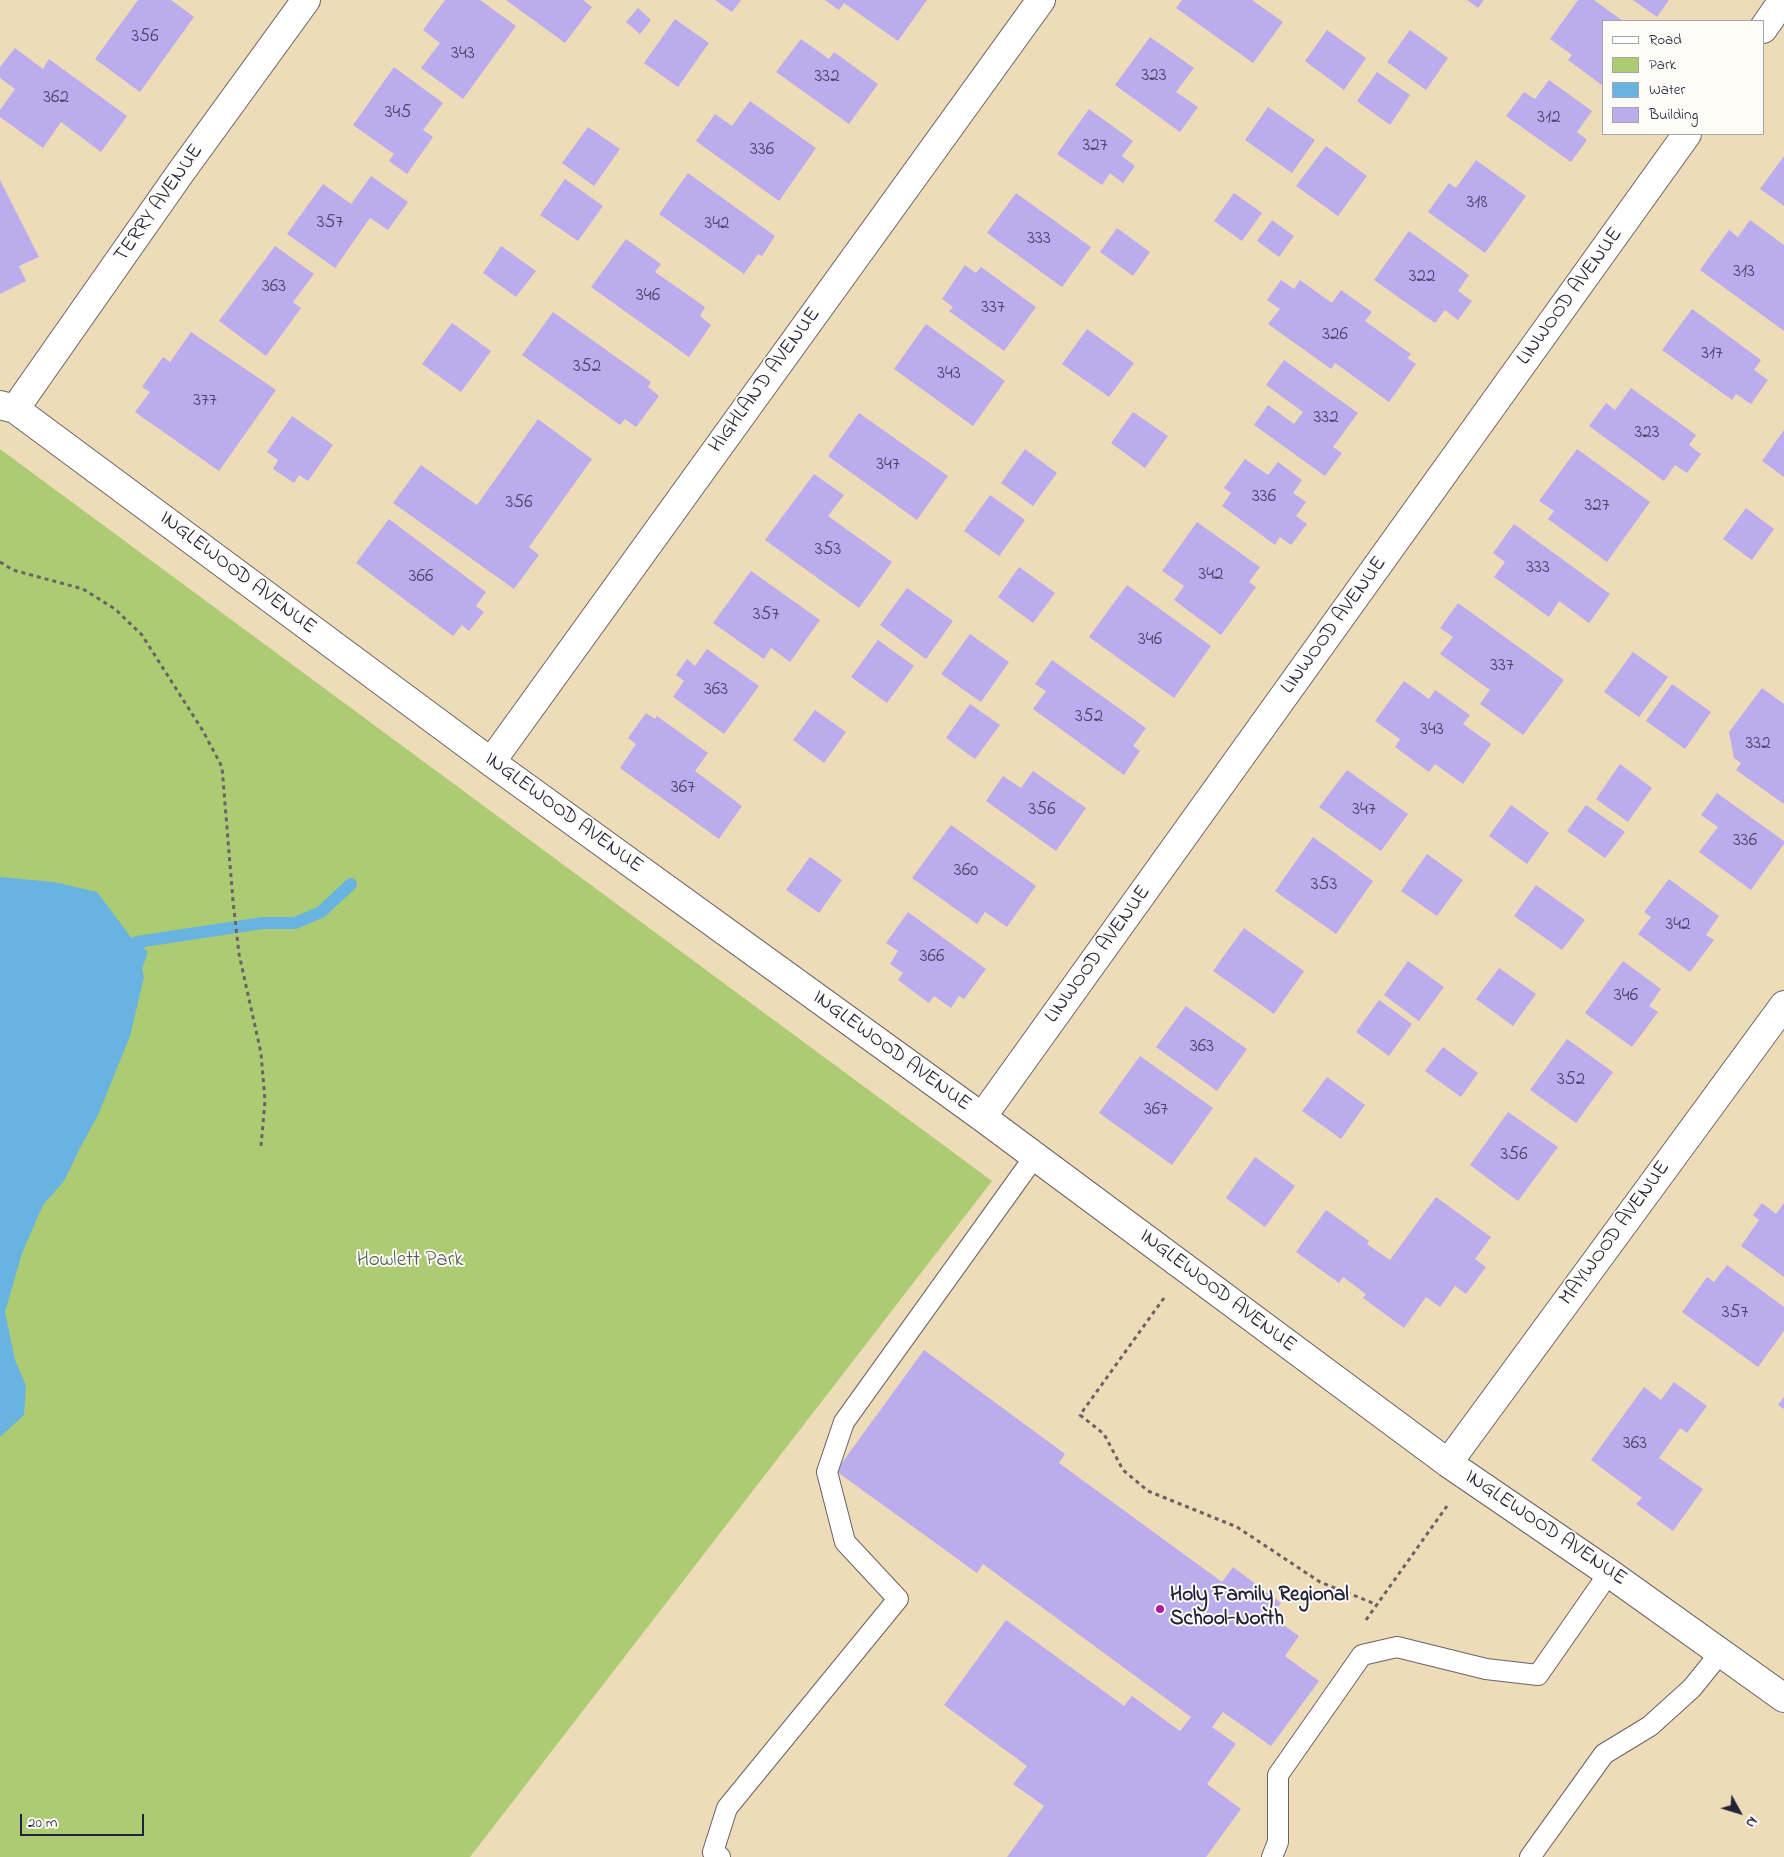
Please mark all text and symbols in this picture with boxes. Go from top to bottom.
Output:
legend [1602,20,1764,135]
house number: 356 [131,27,159,49]
text: Road [1649,29,1682,51]
house number: 343 [451,44,475,66]
text: Park [1649,54,1676,76]
house number: 323 [1141,66,1167,88]
house number: 332 [814,67,840,89]
text: Water [1649,79,1685,101]
house number: 362 [43,88,69,110]
house number: 345 [385,103,411,125]
text: Building [1649,104,1698,126]
house number: 312 [1537,108,1561,130]
house number: 327 [1082,136,1108,158]
street label: TERRY AVENUE [110,140,210,268]
house number: 336 [750,140,774,162]
house number: 318 [1466,193,1488,215]
house number: 357 [317,213,343,235]
house number: 342 [704,214,730,236]
street label: LINWOOD AVENUE [1513,223,1629,371]
house number: 333 [1027,229,1051,251]
house number: 313 [1733,262,1755,284]
house number: 322 [1409,267,1435,289]
house number: 363 [262,277,286,299]
house number: 346 [636,286,660,308]
house number: 337 [981,298,1005,320]
street label: HIGHLAND AVENUE [705,303,827,459]
house number: 326 [1322,325,1348,347]
house number: 317 [1701,344,1723,366]
house number: 352 [573,357,601,379]
house number: 343 [937,364,961,386]
house number: 377 [193,391,217,413]
house number: 332 [1313,408,1339,430]
house number: 323 [1634,423,1660,445]
house number: 347 [876,455,900,477]
house number: 336 [1252,487,1276,509]
house number: 356 [505,493,533,515]
house number: 327 [1584,496,1610,518]
street label: INGLEWOOD AVENUE [154,507,320,641]
house number: 353 [815,540,841,562]
street label: LINWOOD AVENUE [1277,552,1393,700]
house number: 333 [1526,558,1550,580]
house number: 342 [1198,565,1224,587]
house number: 366 [409,567,433,589]
house number: 357 [753,605,779,627]
house number: 346 [1138,630,1162,652]
house number: 337 [1490,656,1514,678]
house number: 363 [704,680,728,702]
house number: 352 [1075,707,1103,729]
house number: 343 [1420,720,1444,742]
house number: 332 [1745,734,1771,756]
street label: INGLEWOOD AVENUE [479,748,647,880]
house number: 367 [671,778,695,800]
house number: 356 [1028,800,1056,822]
house number: 347 [1352,800,1376,822]
house number: 336 [1733,831,1757,853]
house number: 360 [954,861,978,883]
house number: 353 [1311,875,1337,897]
street label: LINWOOD AVENUE [1041,881,1157,1029]
house number: 342 [1665,915,1691,937]
house number: 366 [920,947,944,969]
street label: INGLEWOOD AVENUE [807,986,975,1118]
house number: 346 [1614,986,1638,1008]
house number: 363 [1190,1037,1214,1059]
house number: 352 [1557,1070,1585,1092]
house number: 367 [1144,1100,1168,1122]
house number: 356 [1500,1145,1528,1167]
street label: MAYWOOD AVENUE [1555,1157,1677,1311]
street label: INGLEWOOD AVENUE [1134,1225,1300,1359]
park label: Howlett Park [357,1249,463,1275]
house number: 357 [1722,1303,1748,1325]
house number: 363 [1623,1434,1647,1456]
street label: INGLEWOOD AVENUE [1459,1465,1631,1593]
place label: Holy Family Regional School-North [1170,1584,1349,1634]
marker: Holy Family Regional School-North [1154,1603,1166,1615]
north arrow [1714,1787,1764,1837]
scale bar [22,1804,146,1836]
text: N [1740,1811,1762,1832]
text: 20 m [28,1812,57,1834]

